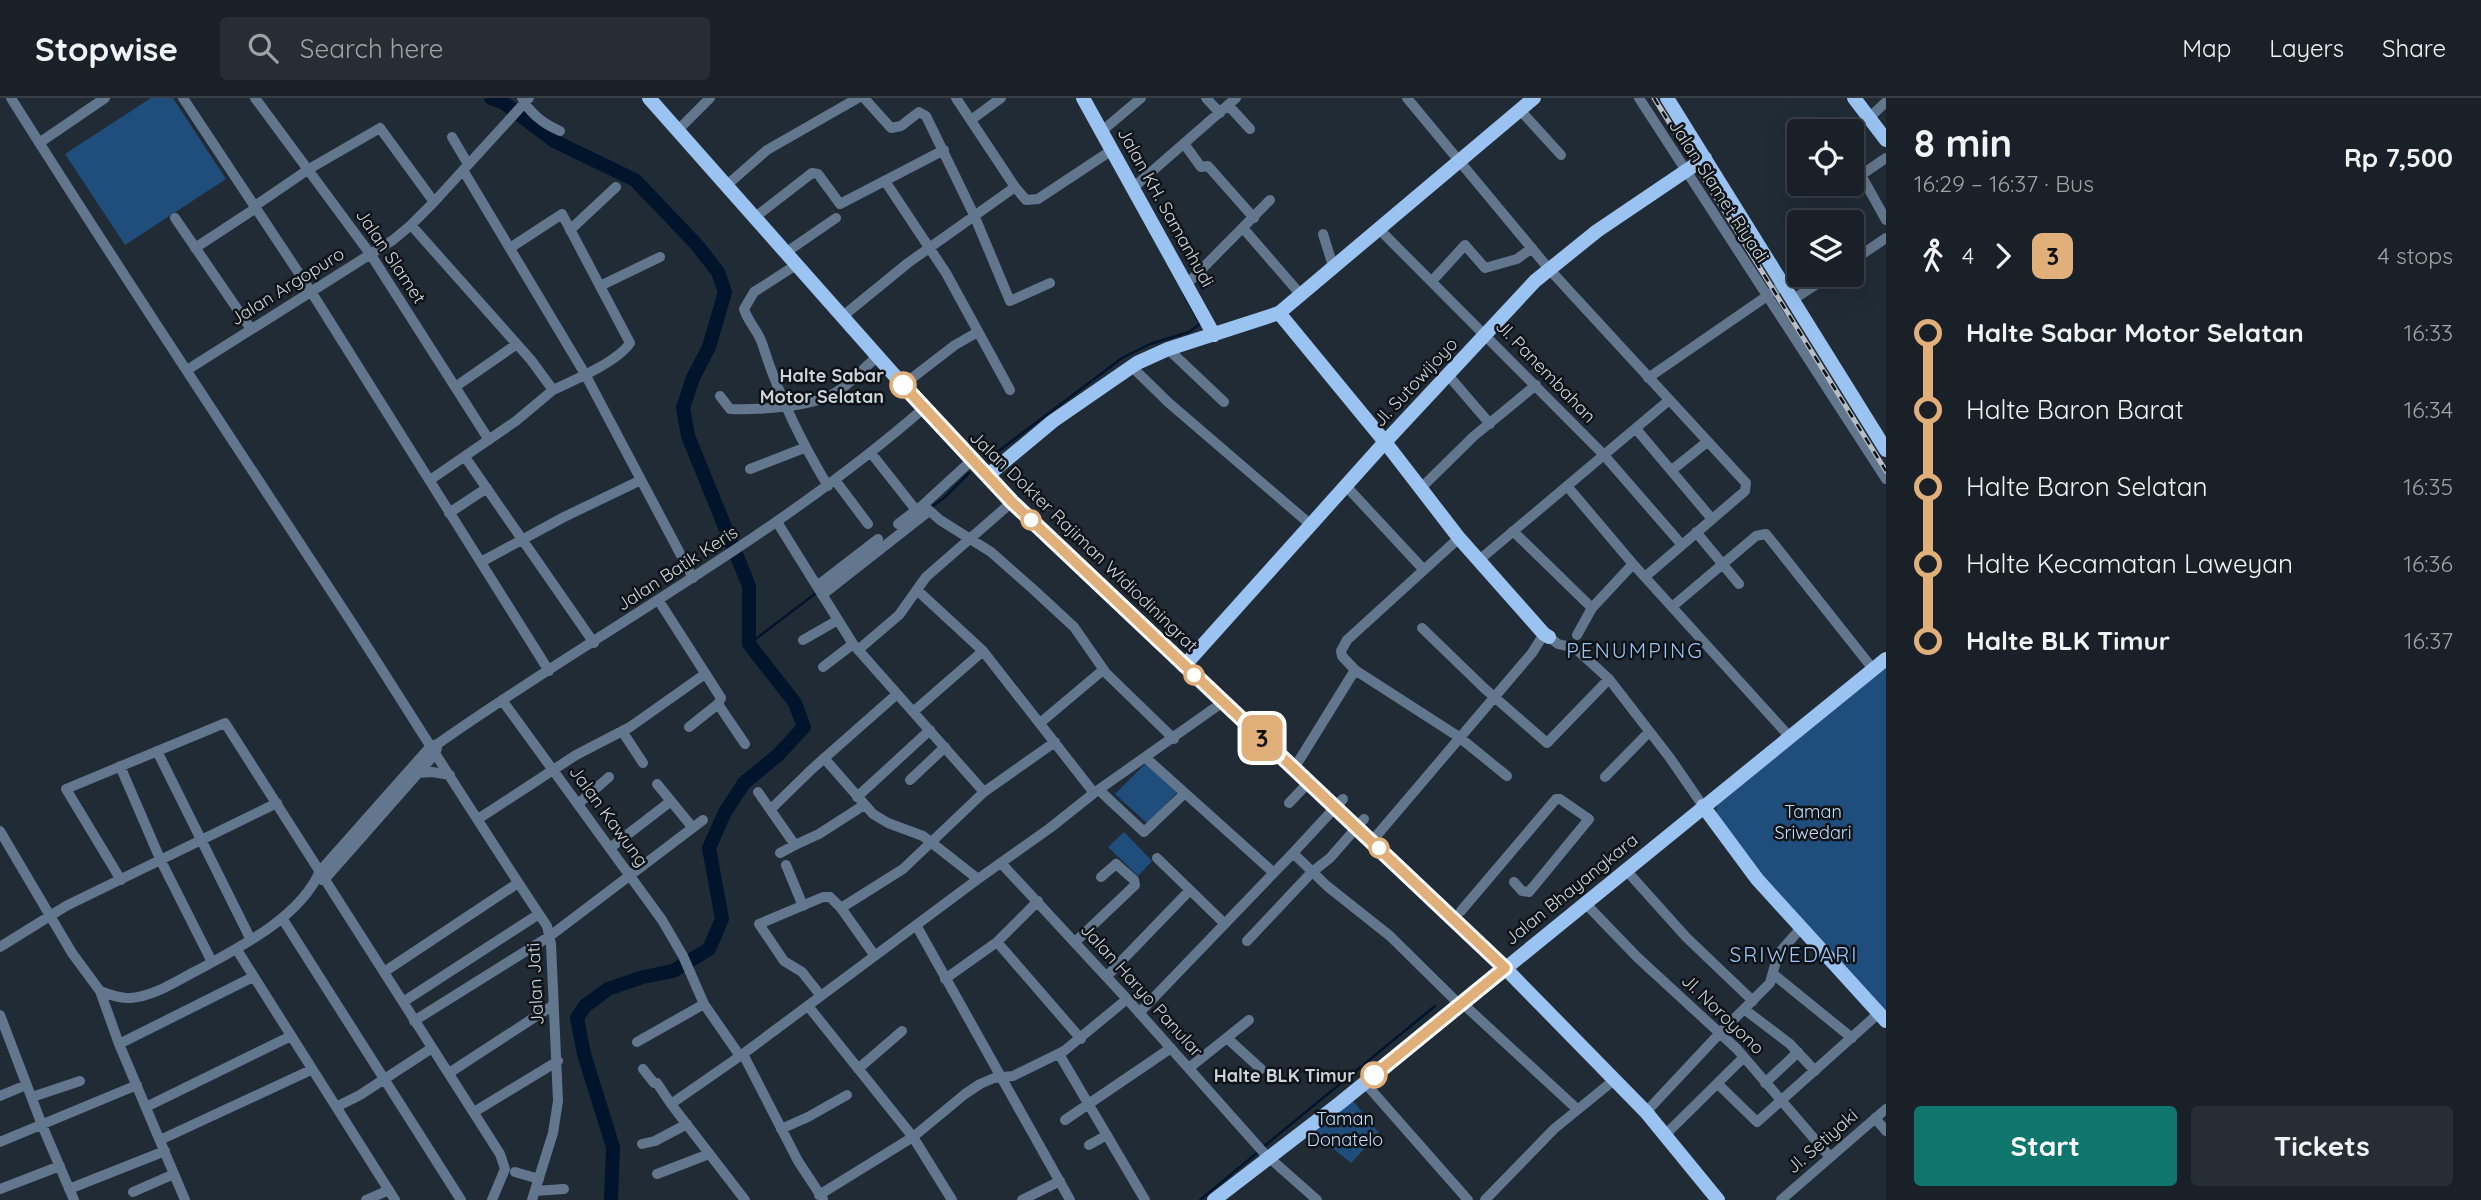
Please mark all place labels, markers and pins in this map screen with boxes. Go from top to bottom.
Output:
place label: Halte Sabar Motor Selatan [760,364,884,408]
marker: Halte Sabar Motor Selatan [890,372,916,398]
unlabelled marker [1021,510,1041,530]
unlabelled marker [1184,665,1204,685]
unlabelled marker [1369,838,1389,858]
marker: Halte BLK Timur [1361,1062,1387,1088]
place label: Halte BLK Timur [1214,1064,1355,1087]

